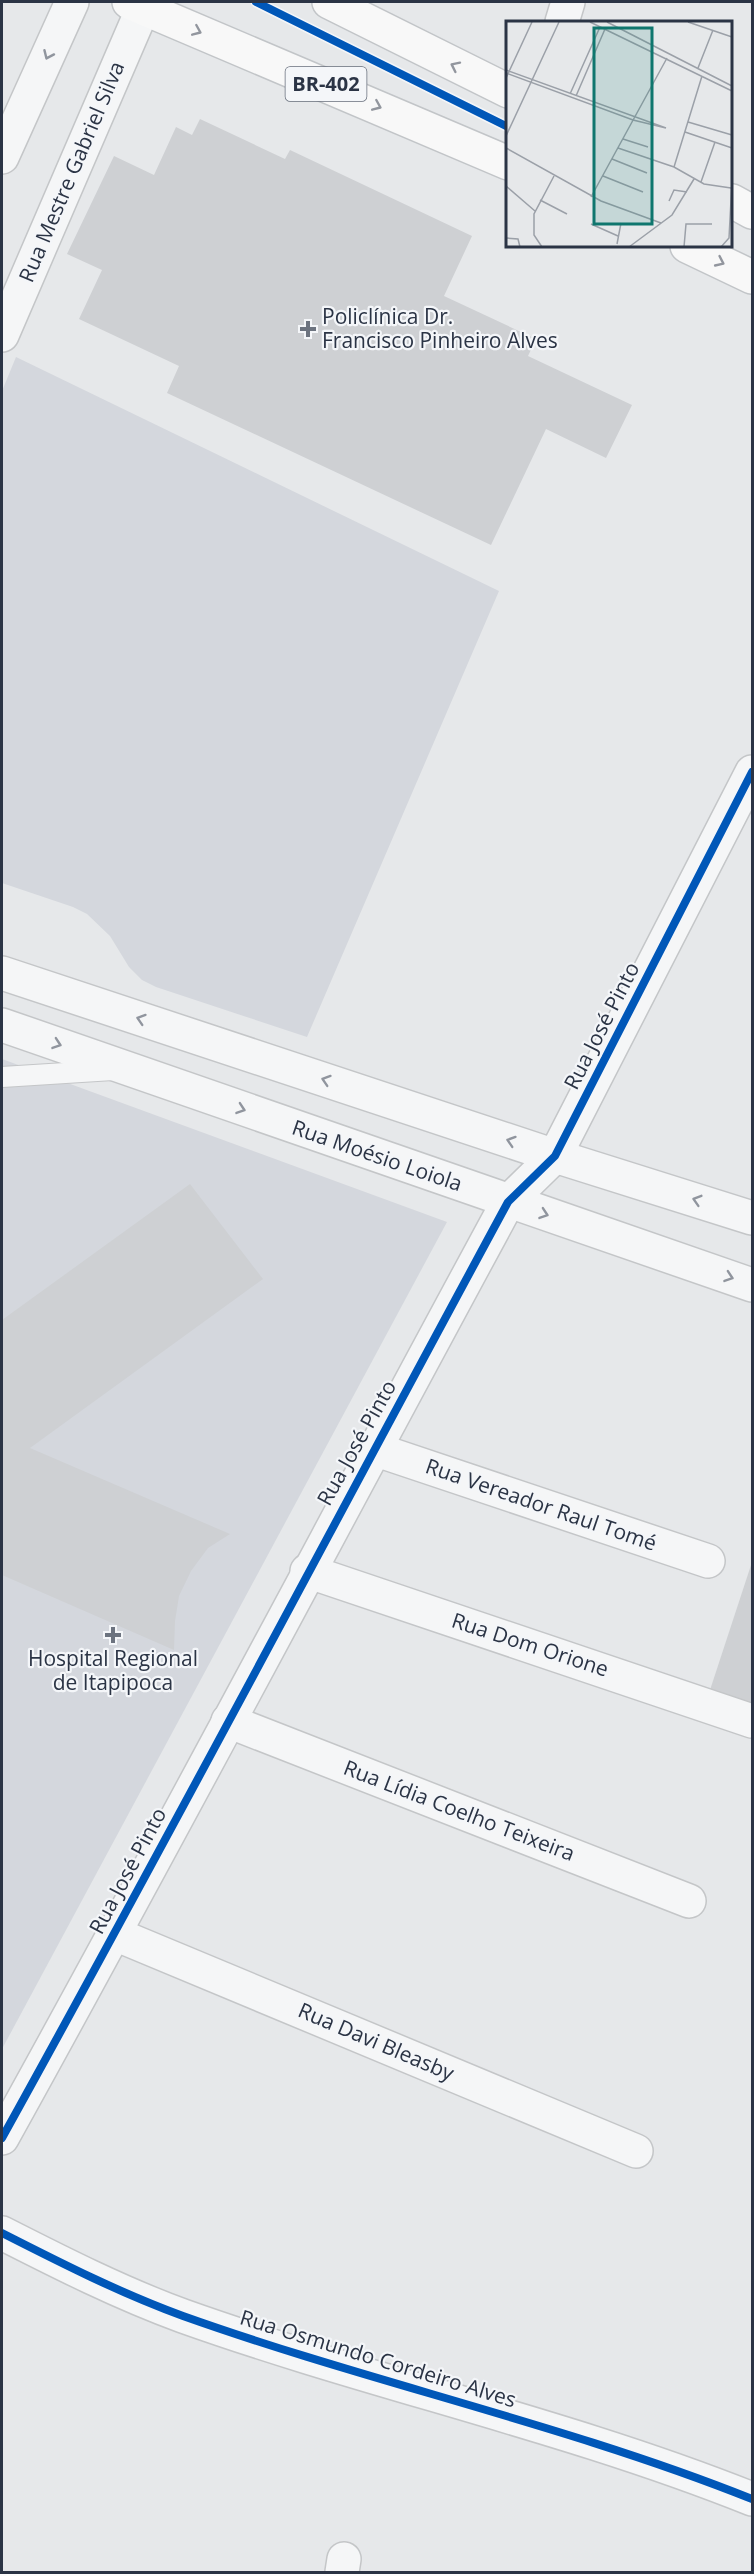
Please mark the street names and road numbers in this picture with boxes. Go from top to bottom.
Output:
street label: Rua Mestre Gabriel Silva [12,57,130,286]
road number: BR-402 [286,67,366,101]
street label: Rua José Pinto [557,957,645,1094]
street label: Rua Moésio Loiola [289,1113,466,1197]
street label: Rua José Pinto [310,1375,402,1510]
street label: Rua Vereador Raul Tomé [422,1451,661,1557]
street label: Rua Dom Orione [448,1606,612,1683]
street label: Rua Lídia Coelho Teixeira [340,1753,579,1867]
street label: Rua José Pinto [82,1802,172,1939]
street label: Rua Davi Bleasby [294,1996,459,2087]
street label: Rua Osmundo Cordeiro Alves [237,2303,520,2413]

